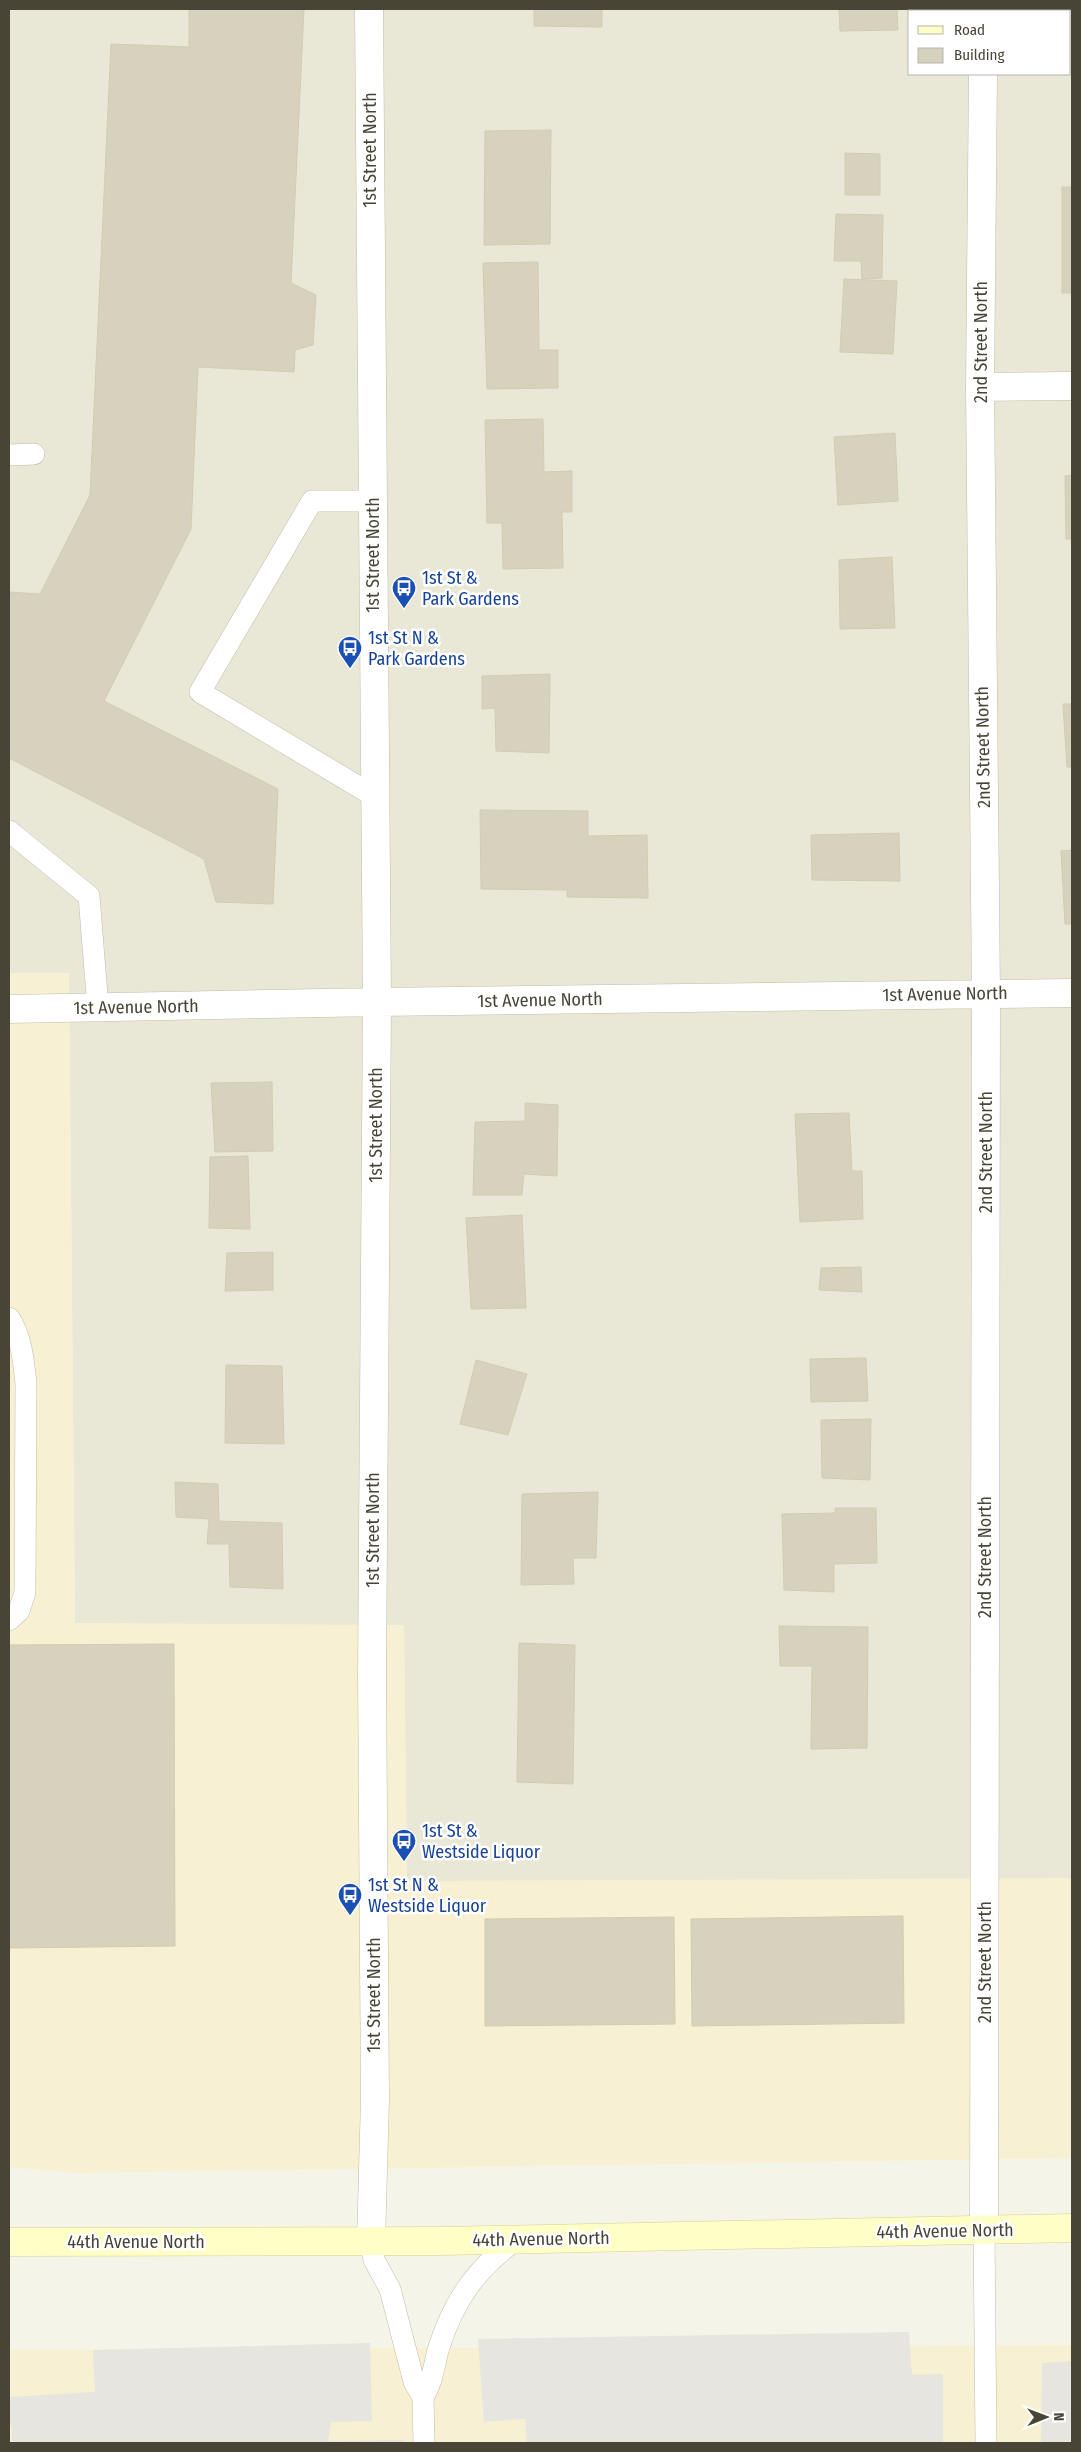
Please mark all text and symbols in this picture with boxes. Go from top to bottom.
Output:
legend [908,10,1071,75]
text: Road [954,21,985,39]
text: Building [954,46,1005,64]
street label: 1st Street North [359,92,381,208]
street label: 2nd Street North [970,281,992,403]
street label: 1st Street North [362,497,384,613]
place label: 1st St & Park Gardens [422,567,519,610]
bus stop icon: 1st St & Park Gardens [391,575,417,609]
place label: 1st St N & Park Gardens [368,627,465,670]
bus stop icon: 1st St N & Park Gardens [337,635,363,669]
street label: 2nd Street North [971,686,995,808]
street label: 1st Avenue North [882,982,1008,1006]
street label: 1st Avenue North [477,988,603,1012]
street label: 1st Avenue North [73,995,199,1019]
street label: 1st Street North [365,1067,387,1183]
street label: 2nd Street North [975,1091,997,1213]
street label: 1st Street North [362,1472,384,1588]
street label: 2nd Street North [974,1496,996,1618]
place label: 1st St & Westside Liquor [422,1820,541,1863]
bus stop icon: 1st St & Westside Liquor [391,1828,417,1862]
place label: 1st St N & Westside Liquor [368,1874,487,1917]
bus stop icon: 1st St N & Westside Liquor [337,1882,363,1916]
street label: 2nd Street North [974,1901,996,2023]
street label: 1st Street North [363,1937,385,2053]
street label: 44th Avenue North [876,2219,1014,2243]
street label: 44th Avenue North [472,2227,610,2251]
street label: 44th Avenue North [67,2231,205,2253]
north arrow [1021,2392,1071,2442]
text: N [1050,2412,1067,2421]

